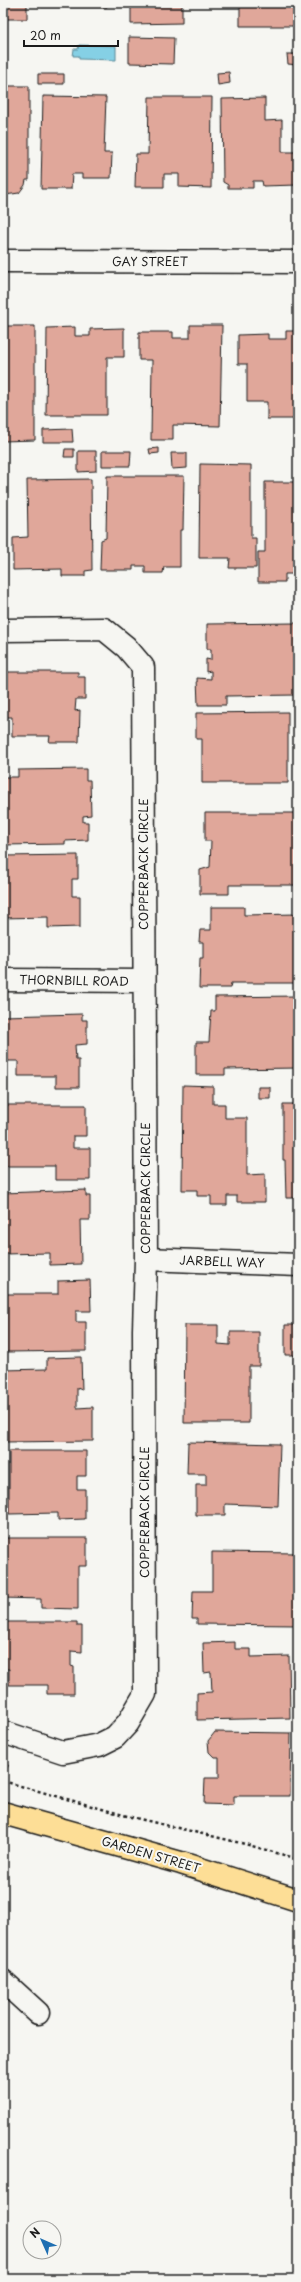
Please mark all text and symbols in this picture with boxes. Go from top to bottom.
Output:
scale bar [24,22,118,48]
text: 20 m [30,26,61,44]
street label: GAY STREET [112,252,189,270]
street label: COPPERBACK CIRCLE [134,798,152,930]
street label: THORNBILL ROAD [19,970,129,990]
street label: COPPERBACK CIRCLE [136,1122,154,1254]
street label: JARBELL WAY [179,1251,265,1271]
street label: COPPERBACK CIRCLE [135,1446,153,1578]
street label: GARDEN STREET [100,1831,204,1877]
north arrow [22,2220,62,2260]
text: N [25,2223,44,2242]

